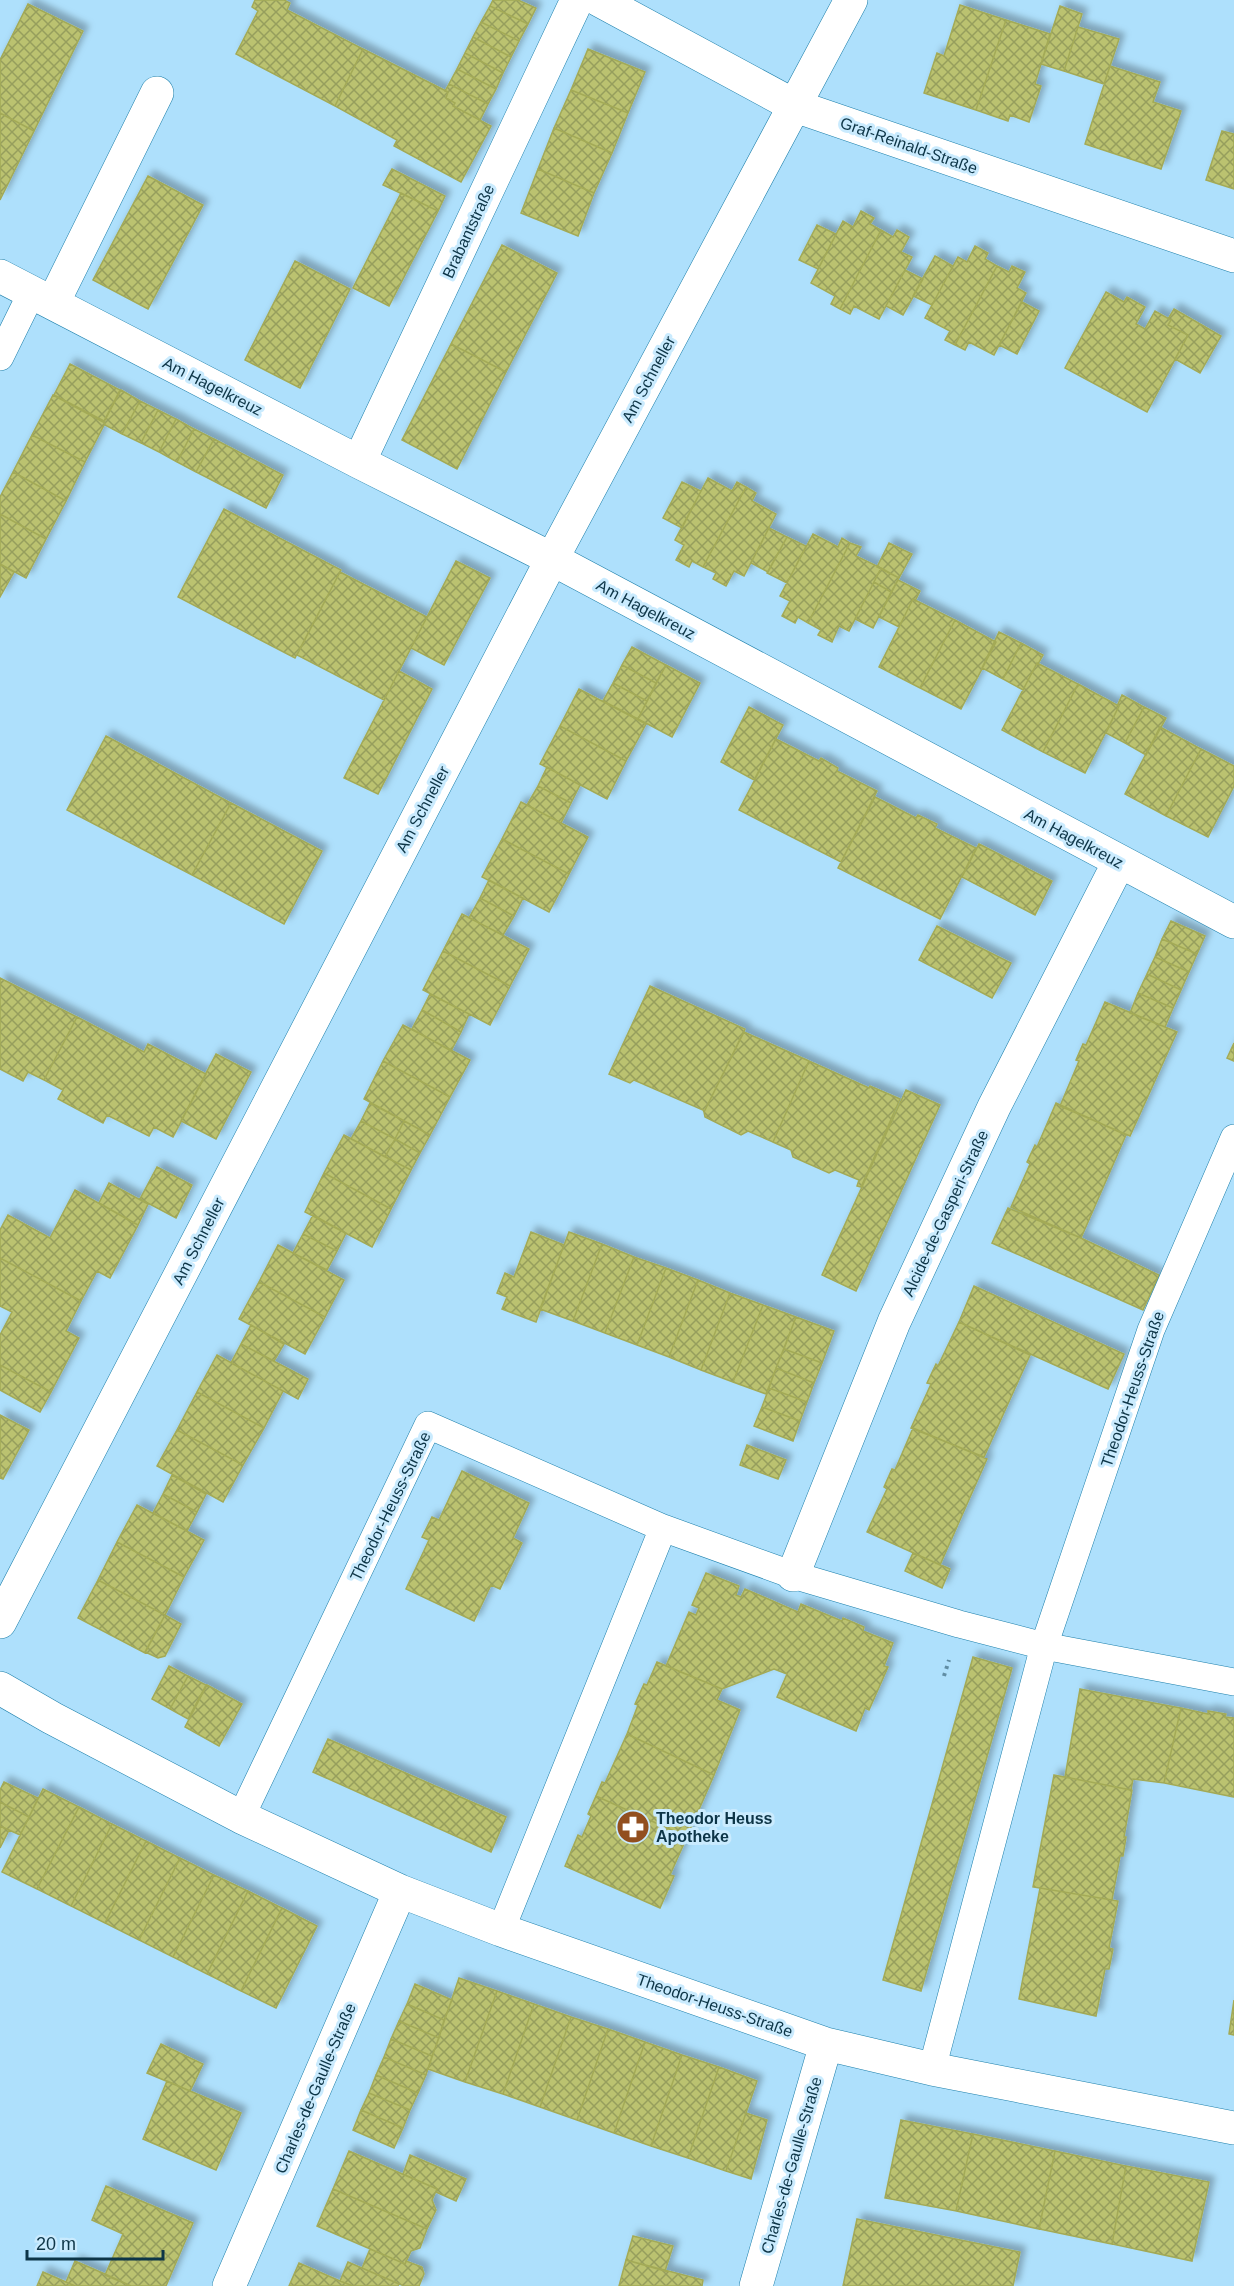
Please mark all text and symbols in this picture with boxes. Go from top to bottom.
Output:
street label: Graf-Reinald-Straße [838,114,980,177]
street label: Brabantstraße [439,182,498,281]
street label: Am Schneller [619,333,679,425]
street label: Am Hagelkreuz [160,354,265,419]
street label: Am Hagelkreuz [593,576,698,643]
street label: Am Schneller [393,763,453,855]
street label: Am Hagelkreuz [1021,805,1126,872]
street label: Alcide-de-Gasperi-Straße [899,1127,992,1299]
street label: Am Schneller [169,1194,228,1287]
street label: Theodor-Heuss-Straße [1098,1309,1167,1469]
street label: Theodor-Heuss-Straße [347,1429,434,1583]
pharmacy icon: Theodor Heuss Apotheke [615,1809,651,1845]
place label: Theodor Heuss Apotheke [656,1810,773,1845]
street label: Theodor-Heuss-Straße [635,1971,795,2040]
street label: Charles-de-Gaulle-Straße [272,2000,359,2176]
street label: Charles-de-Gaulle-Straße [758,2075,825,2256]
scale bar [27,2223,164,2261]
text: 20 m [36,2234,76,2254]

